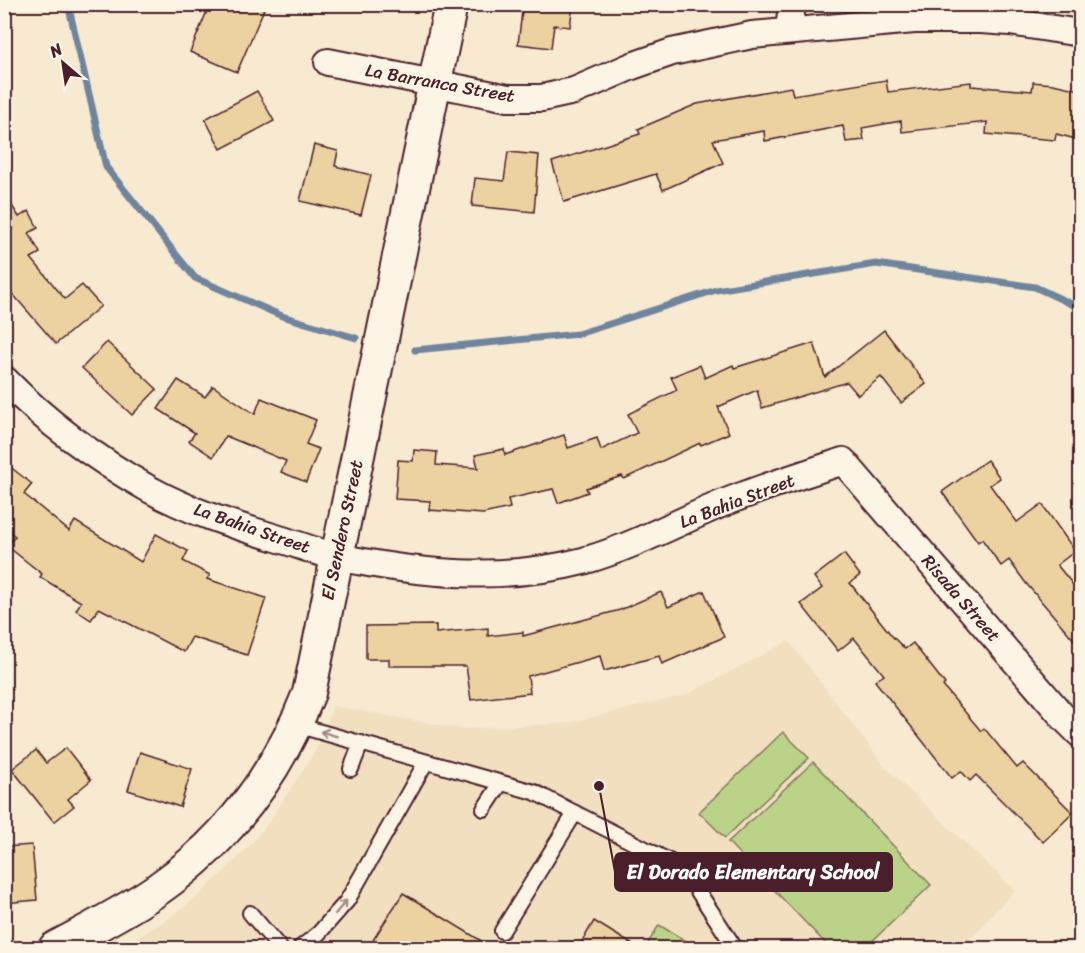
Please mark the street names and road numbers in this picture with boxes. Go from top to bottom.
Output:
street label: La Barranca Street [363,54,517,112]
street label: El Sendero Street [312,457,373,603]
street label: La Bahia Street [675,464,800,538]
street label: La Bahia Street [189,493,315,563]
street label: Risada Street [913,546,1009,650]

